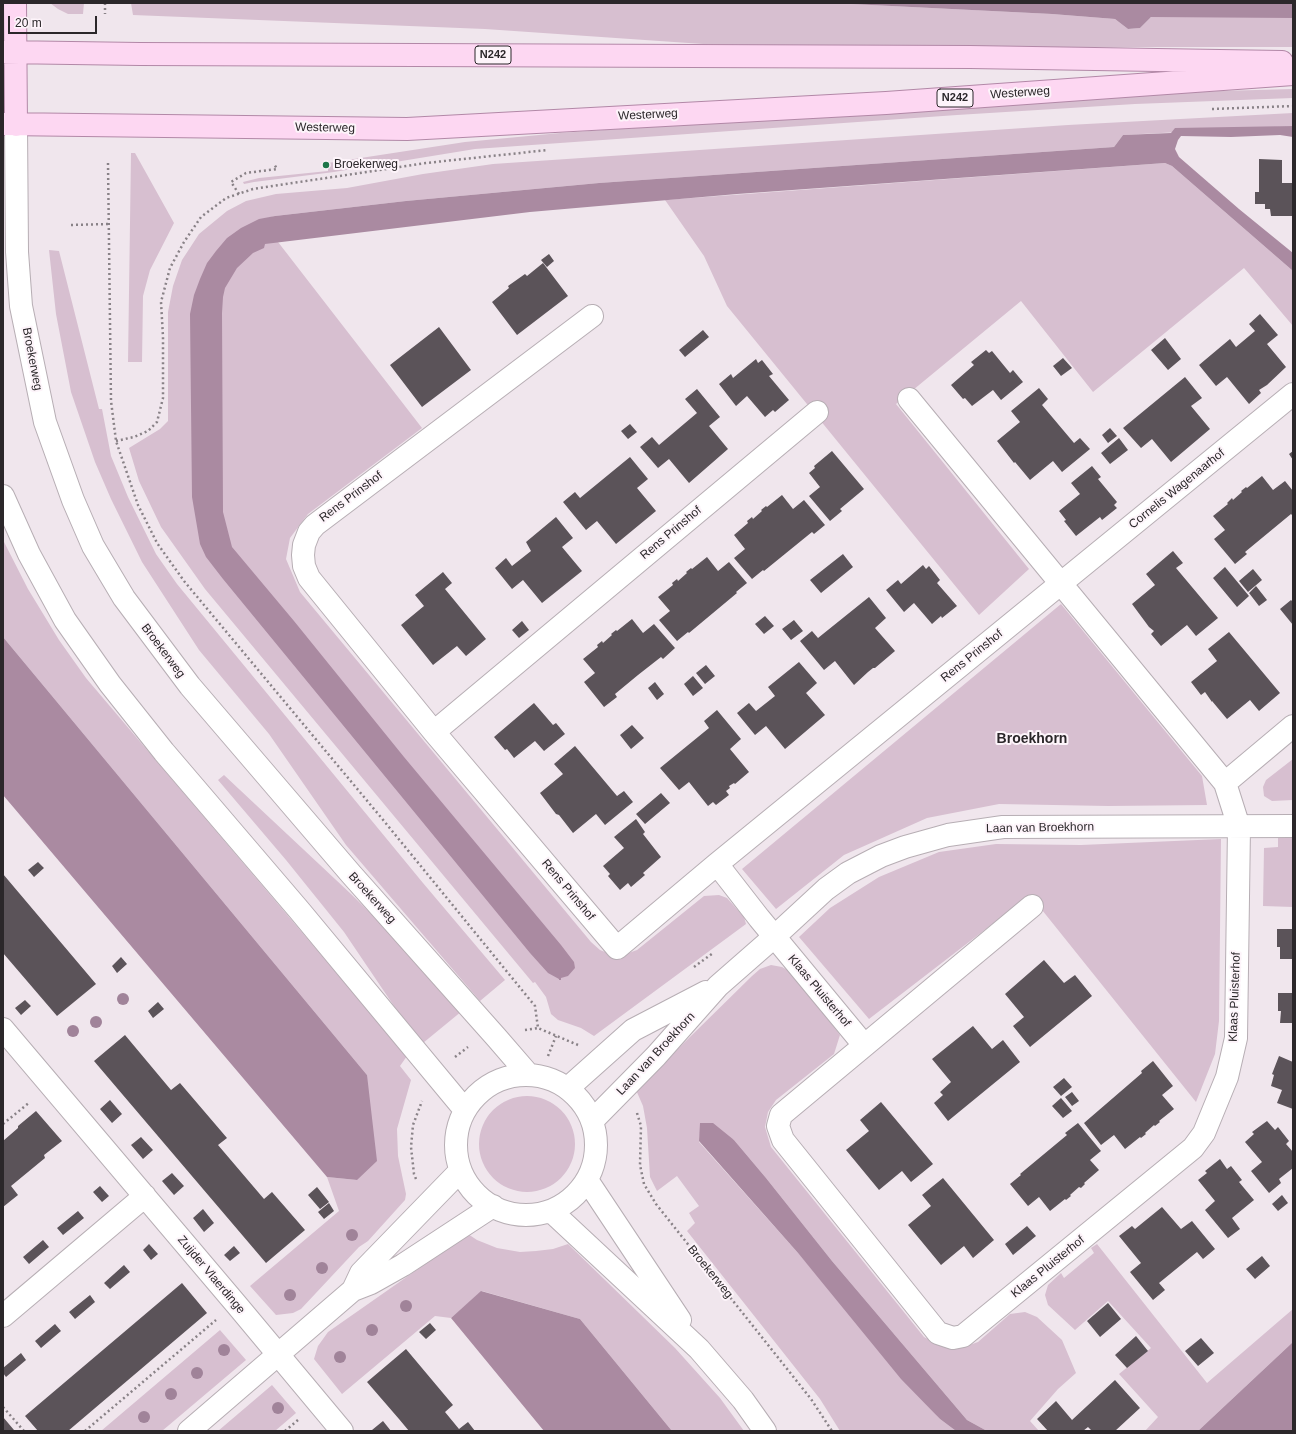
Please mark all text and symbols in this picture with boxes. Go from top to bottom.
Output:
scale bar [10,8,99,34]
text: 20 m [15,16,42,30]
road number: N242 [475,46,511,64]
street label: Westerweg [990,84,1050,102]
road number: N242 [937,89,973,107]
street label: Westerweg [618,106,678,124]
street label: Westerweg [295,120,355,136]
place label: Broekerweg [334,158,398,172]
marker: Broekerweg [321,160,331,170]
street label: Broekerweg [19,326,45,392]
street label: Cornelis Wagenaarhof [1126,446,1228,532]
street label: Rens Prinshof [317,469,385,525]
street label: Rens Prinshof [638,503,704,563]
street label: Broekerweg [138,621,188,681]
street label: Rens Prinshof [938,627,1006,685]
district label: Broekhorn [997,731,1067,747]
street label: Laan van Broekhorn [986,820,1094,836]
street label: Rens Prinshof [538,857,598,923]
street label: Broekerweg [345,869,399,927]
street label: Klaas Pluisterhof [785,952,853,1030]
street label: Klaas Pluisterhof [1226,952,1244,1042]
street label: Laan van Broekhorn [614,1010,698,1098]
street label: Zuijder Vlaerdinge [174,1233,248,1317]
street label: Klaas Pluisterhof [1008,1233,1088,1301]
street label: Broekerweg [684,1243,736,1301]

